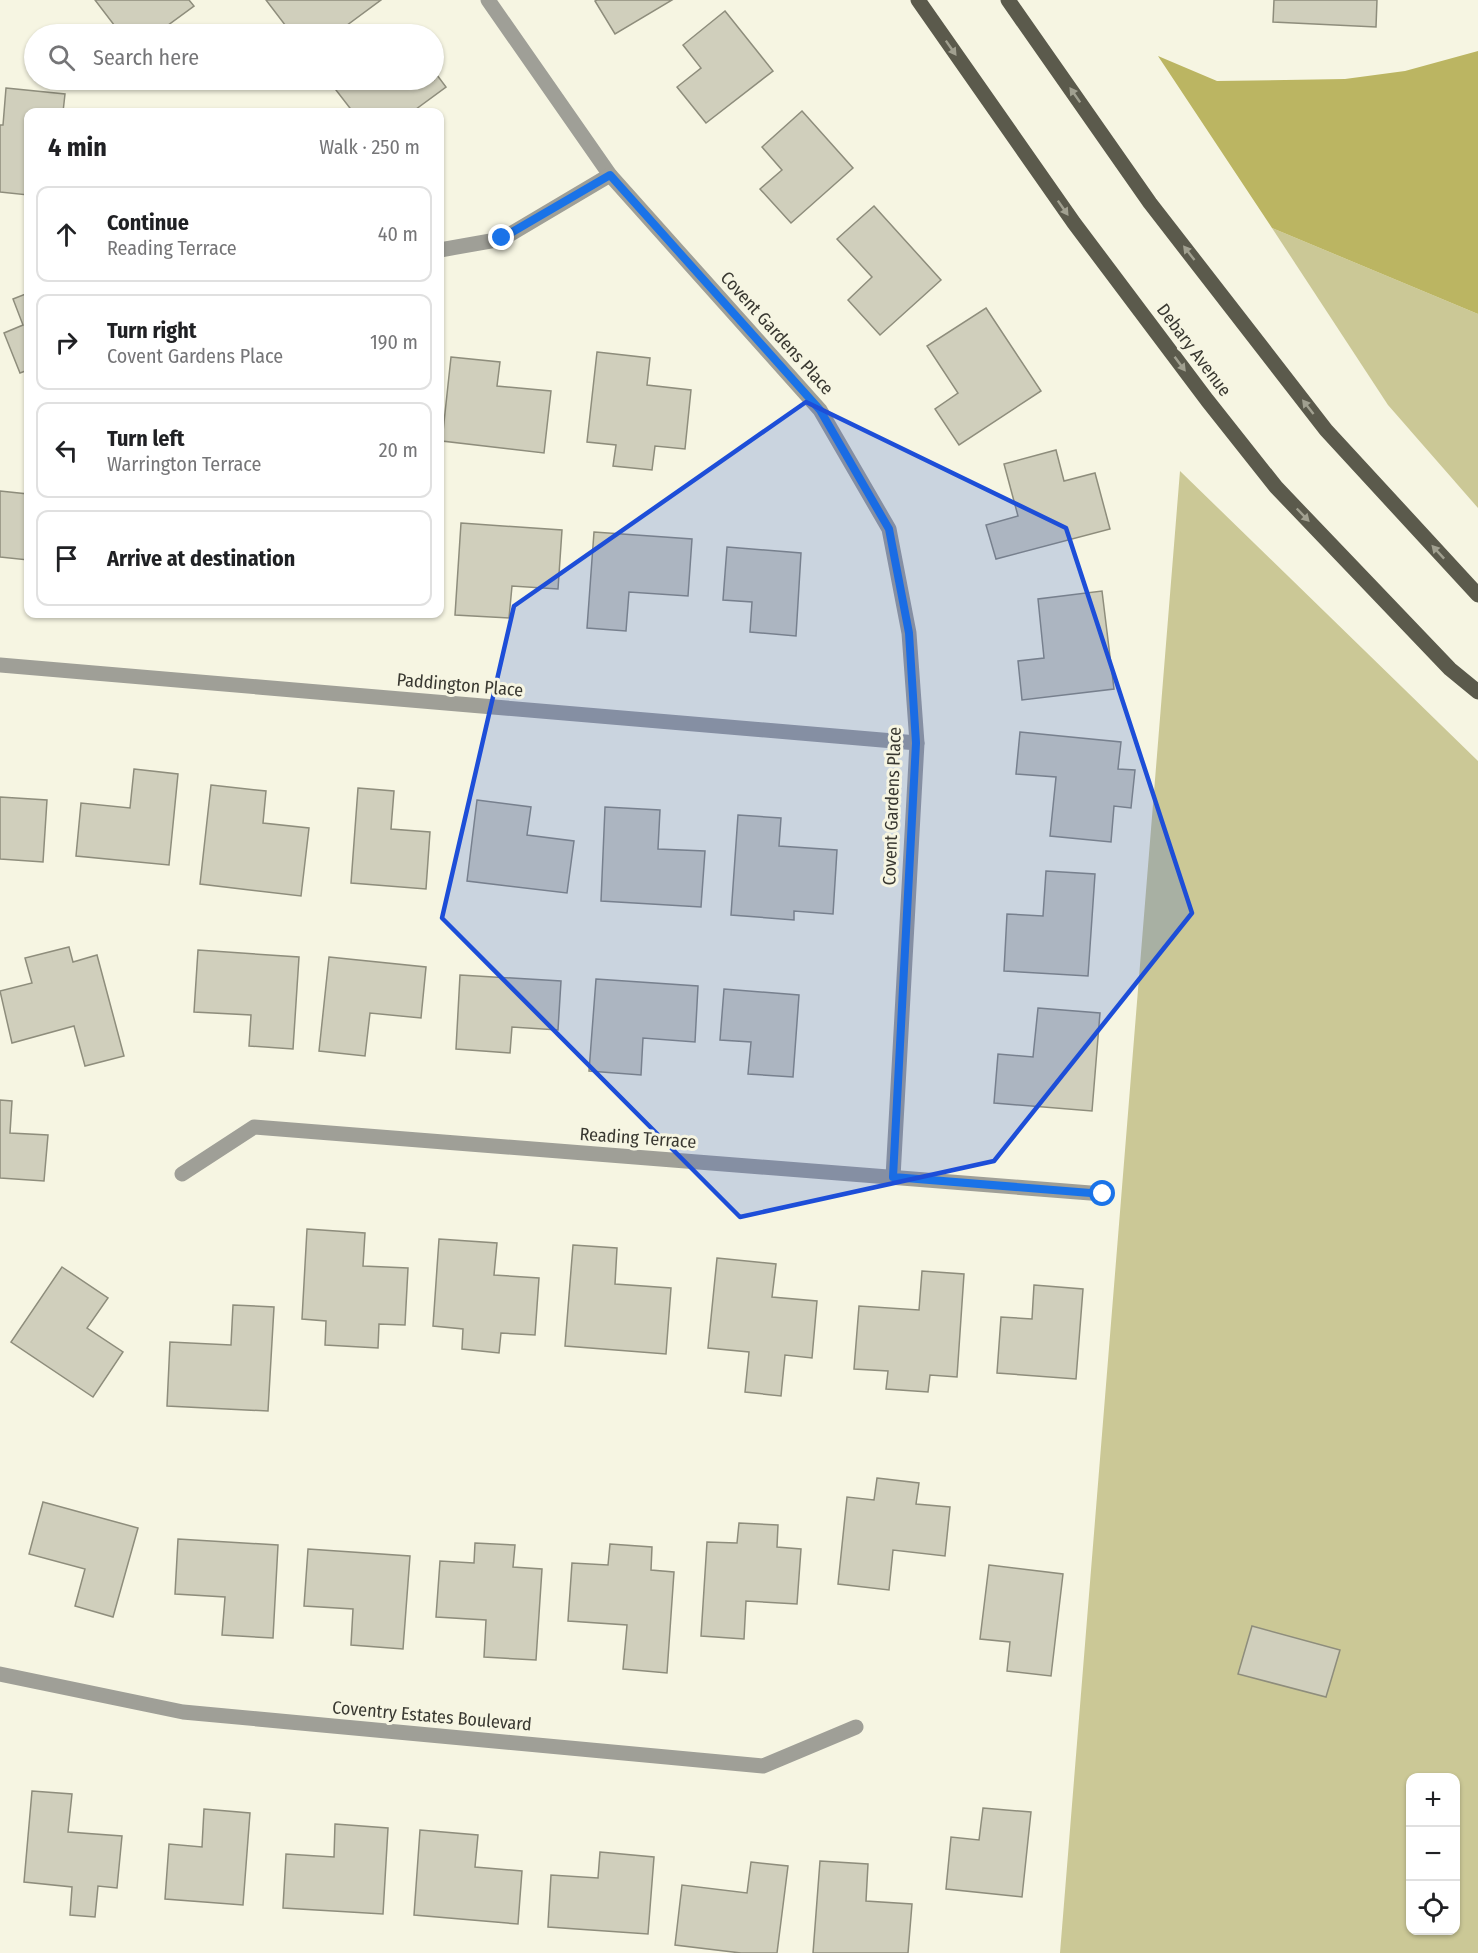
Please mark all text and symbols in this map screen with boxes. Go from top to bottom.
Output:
search box [24,24,444,90]
one-way arrow [945,40,956,56]
icon: search [45,41,78,74]
text: Search here [93,44,199,71]
one-way arrow [1069,87,1081,103]
text: 4 min [48,132,107,163]
text: Walk · 250 m [319,135,420,159]
one-way arrow [1057,199,1069,215]
text: Continue [107,209,189,236]
icon: ahead [50,218,83,251]
text: 40 m [378,222,418,246]
route end [488,224,514,250]
text: Reading Terrace [107,236,237,260]
one-way arrow [1183,245,1195,261]
street label: Covent Gardens Place [716,267,838,399]
street label: Debary Avenue [1152,299,1236,401]
text: Turn right [107,317,196,344]
icon: right [50,326,83,359]
text: 190 m [370,330,418,354]
text: Covent Gardens Place [107,344,283,368]
one-way arrow [1174,356,1186,372]
one-way arrow [1302,400,1314,416]
text: Turn left [107,425,185,452]
icon: left [50,434,83,467]
text: 20 m [379,438,418,462]
text: Warrington Terrace [107,452,261,476]
one-way arrow [1295,508,1309,522]
icon: arrive [50,542,83,575]
text: Arrive at destination [107,545,295,572]
one-way arrow [1432,545,1445,560]
street label: Paddington Place [396,669,524,701]
street label: Covent Gardens Place [878,726,906,886]
street label: Reading Terrace [579,1123,697,1153]
route start [1089,1180,1115,1206]
street label: Coventry Estates Boulevard [331,1696,533,1736]
map controls [1406,1773,1460,1935]
button: + [1406,1773,1460,1827]
button: − [1406,1827,1460,1881]
button: locate [1406,1881,1460,1935]

